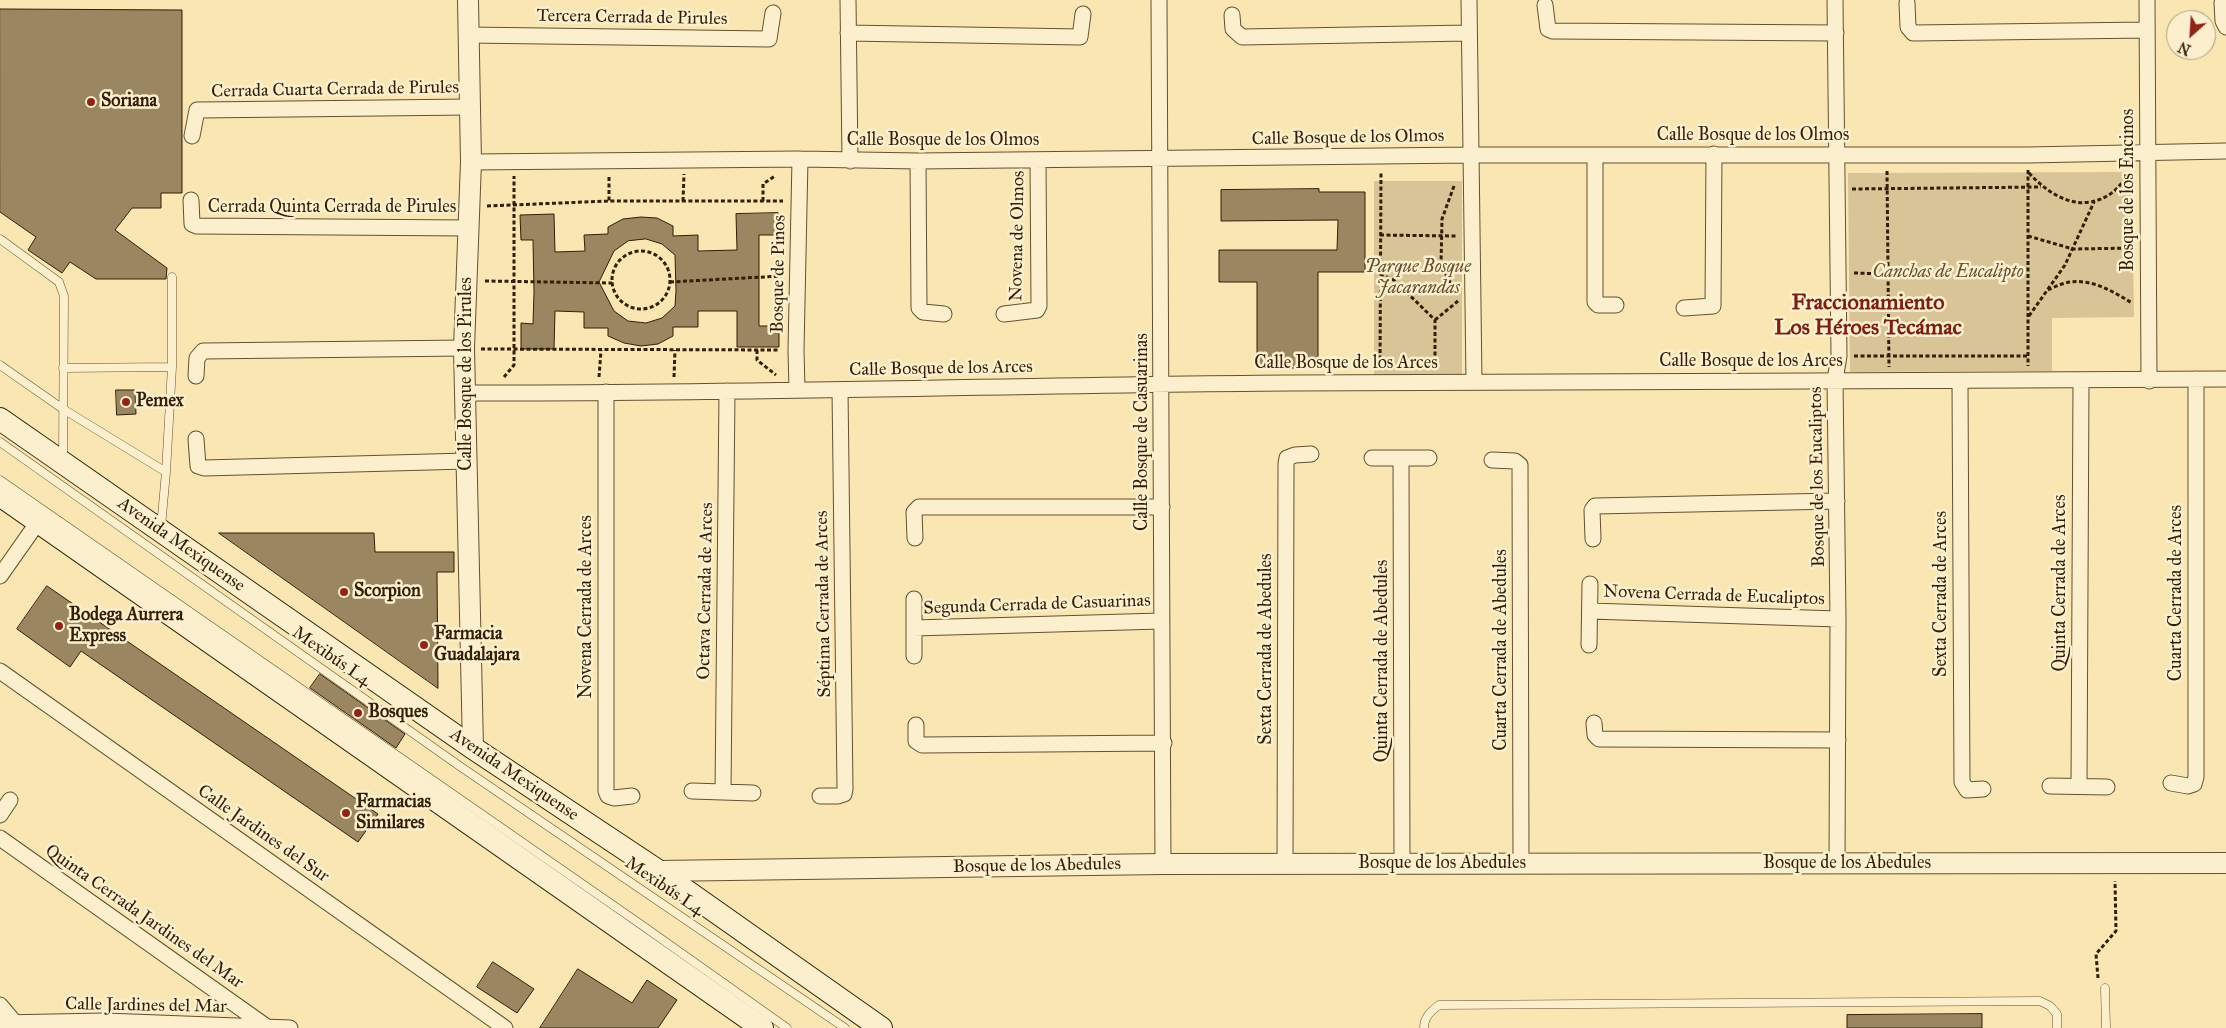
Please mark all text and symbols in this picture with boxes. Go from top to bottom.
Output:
street label: Tercera Cerrada de Pirules [536,6,728,30]
north arrow [2166,10,2216,60]
text: N [2176,38,2194,58]
street label: Cerrada Cuarta Cerrada de Pirules [211,77,459,103]
place label: Soriana [101,91,157,113]
marker: Soriana [85,96,97,108]
street label: Bosque de los Encinos [2118,109,2140,271]
street label: Calle Bosque de los Olmos [1657,125,1849,147]
street label: Calle Bosque de los Olmos [1252,126,1444,150]
street label: Calle Bosque de los Olmos [847,130,1039,152]
street label: Novena de Olmos [1006,170,1030,302]
street label: Cerrada Quinta Cerrada de Pirules [208,197,456,219]
street label: Bosque de Pinos [767,215,791,333]
park label: Parque Bosque Jacarandas [1365,257,1471,300]
park label: Canchas de Eucalipto [1872,262,2024,284]
street label: Calle Bosque de los Pirules [456,277,478,471]
district label: Fraccionamiento Los Héroes Tecámac [1774,291,1962,342]
street label: Calle Bosque de Casuarinas [1132,333,1154,531]
street label: Calle Bosque de los Arces [1659,351,1843,373]
street label: Calle Bosque de los Arces [1254,353,1438,375]
street label: Calle Bosque de los Arces [849,357,1033,381]
street label: Bosque de los Eucaliptos [1806,386,1830,568]
place label: Pemex [136,391,184,413]
marker: Pemex [120,396,132,408]
street label: Avenida Mexiquense [113,493,249,597]
street label: Quinta Cerrada de Arces [2050,494,2072,672]
street label: Octava Cerrada de Arces [694,502,718,680]
street label: Cuarta Cerrada de Arces [2166,505,2188,681]
street label: Séptima Cerrada de Arces [812,510,836,698]
street label: Sexta Cerrada de Arces [1931,511,1953,677]
street label: Novena Cerrada de Arces [576,515,598,699]
street label: Cuarta Cerrada de Abedules [1491,549,1513,751]
street label: Sexta Cerrada de Abedules [1256,553,1278,745]
street label: Quinta Cerrada de Abedules [1372,560,1394,762]
place label: Scorpion [354,581,421,603]
street label: Novena Cerrada de Eucaliptos [1603,581,1825,611]
marker: Scorpion [338,586,350,598]
street label: Segunda Cerrada de Casuarinas [923,590,1151,620]
place label: Bodega Aurrera Express [69,605,183,648]
marker: Bodega Aurrera Express [53,620,65,632]
street label: Mexibús L4 [288,622,374,692]
place label: Farmacia Guadalajara [434,624,520,666]
marker: Farmacia Guadalajara [418,639,430,651]
place label: Bosques [368,702,428,724]
marker: Bosques [352,707,364,719]
street label: Avenida Mexiquense [446,724,582,826]
street label: Calle Jardines del Sur [193,781,333,887]
place label: Farmacias Similares [356,792,431,834]
marker: Farmacias Similares [340,807,352,819]
street label: Quinta Cerrada Jardines del Mar [41,840,247,994]
street label: Mexibús L4 [620,853,708,921]
street label: Bosque de los Abedules [1358,853,1526,875]
street label: Bosque de los Abedules [1763,853,1931,875]
street label: Bosque de los Abedules [953,854,1121,878]
street label: Calle Jardines del Mar [65,994,227,1018]

